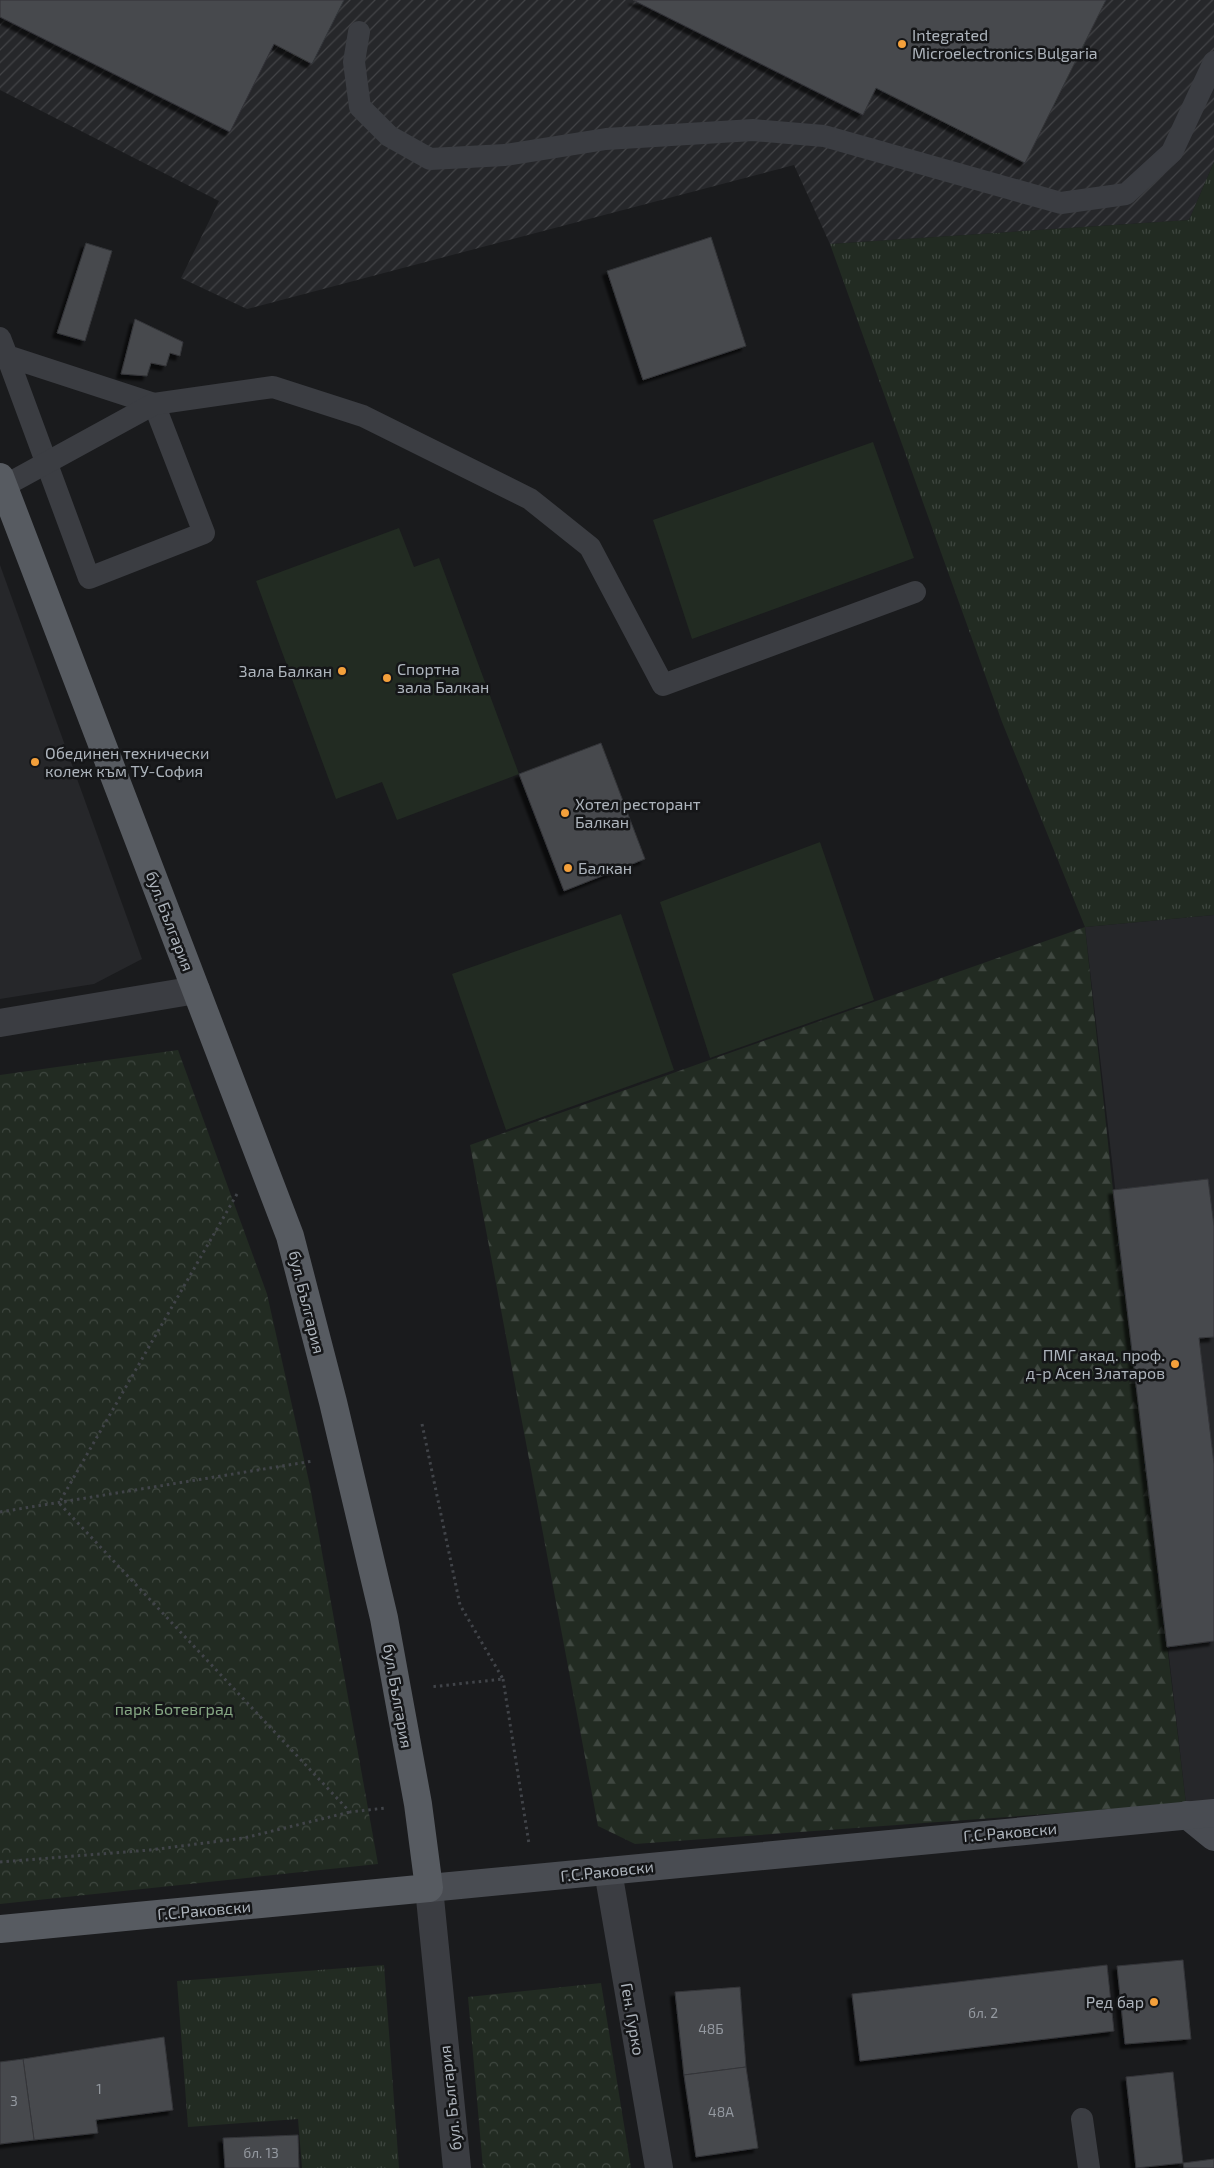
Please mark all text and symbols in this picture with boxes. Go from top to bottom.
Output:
place label: Integrated Microelectronics Bulgaria [912,25,1098,62]
marker: Integrated Microelectronics Bulgaria [896,38,908,50]
place label: Спортна зала Балкан [397,659,489,696]
place label: Зала Балкан [239,661,332,680]
marker: Зала Балкан [336,665,348,677]
marker: Спортна зала Балкан [381,672,393,684]
place label: Обединен технически колеж към ТУ-София [45,743,209,780]
marker: Обединен технически колеж към ТУ-София [29,756,41,768]
place label: Хотел ресторант Балкан [575,794,701,831]
marker: Хотел ресторант Балкан [559,807,571,819]
place label: Балкан [578,858,632,877]
marker: Балкан [562,862,574,874]
street label: бул. България [142,868,198,974]
street label: бул. България [285,1248,329,1356]
place label: ПМГ акад. проф. д-р Асен Златаров [1026,1345,1165,1382]
marker: ПМГ акад. проф. д-р Асен Златаров [1169,1358,1181,1370]
street label: бул. България [379,1642,417,1750]
park label: парк Ботевград [115,1699,233,1718]
street label: Г.С.Раковски [962,1818,1058,1845]
street label: Г.С.Раковски [559,1856,655,1885]
street label: Г.С.Раковски [156,1896,252,1923]
street label: Ген. Гурко [617,1981,649,2057]
place label: Ред бар [1086,1992,1144,2011]
marker: Ред бар [1148,1996,1160,2008]
house number: бл. 2 [968,2004,998,2021]
house number: 48Б [698,2020,724,2037]
street label: бул. България [435,2044,465,2152]
house number: 1 [96,2080,102,2097]
house number: 3 [10,2092,18,2109]
house number: 48А [708,2103,734,2120]
house number: бл. 13 [243,2144,279,2161]

